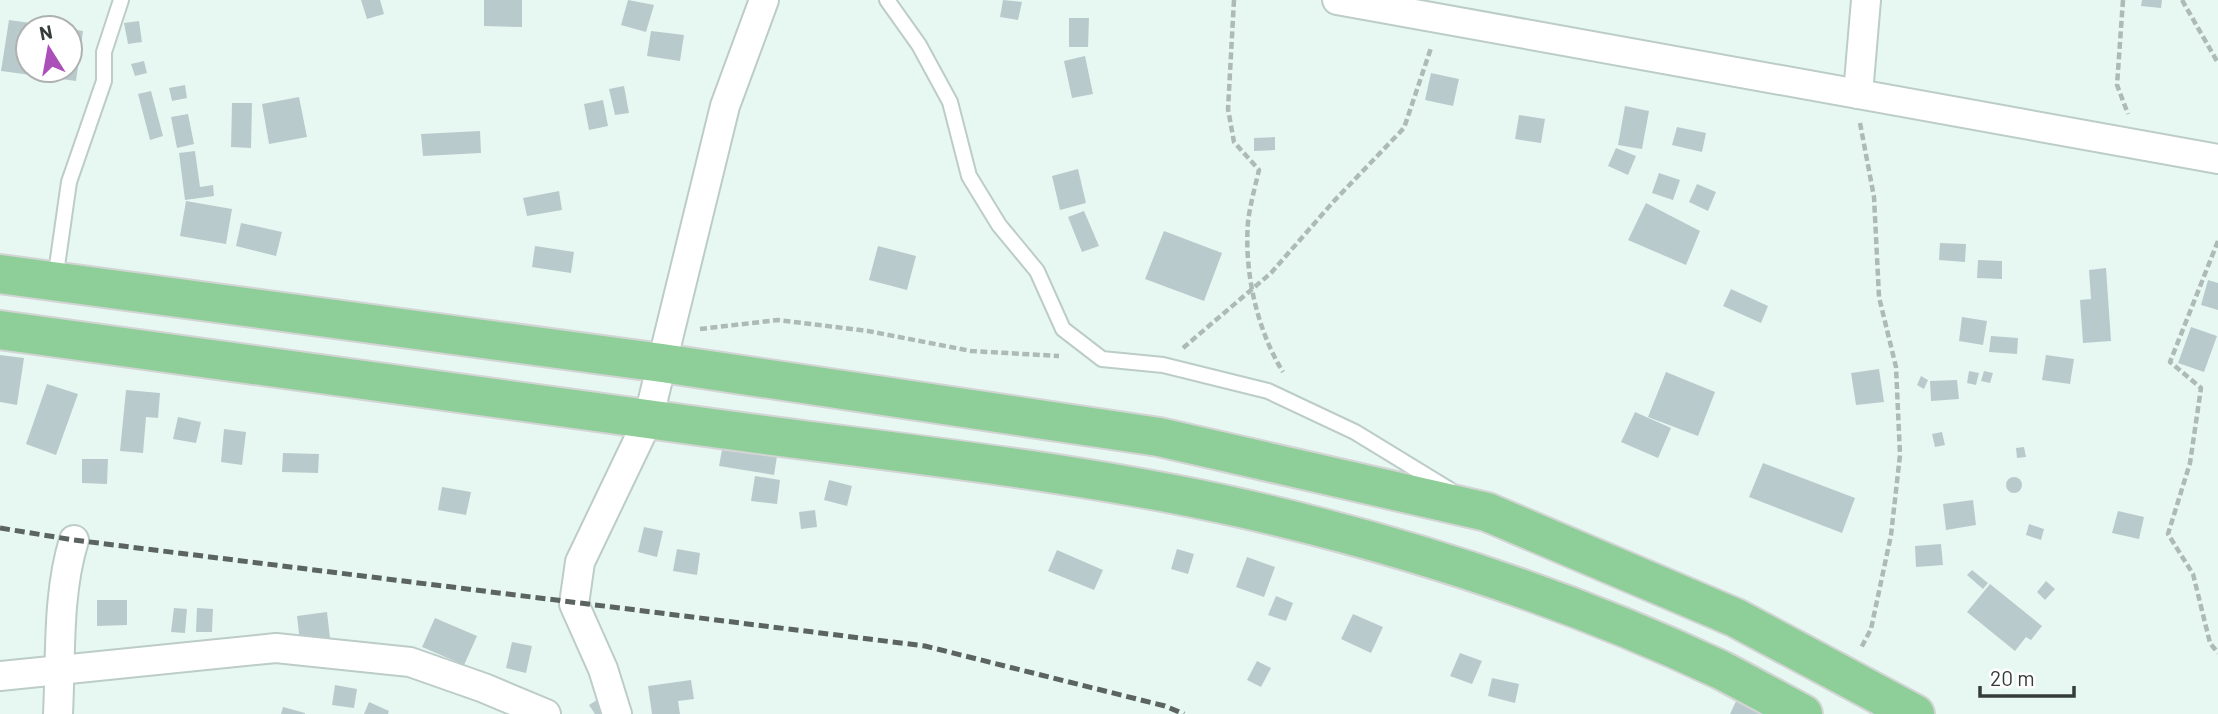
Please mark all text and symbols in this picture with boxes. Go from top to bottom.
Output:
north arrow [14,14,84,84]
text: N [37,19,54,44]
scale bar [1980,654,2074,698]
text: 20 m [1990,665,2035,690]

